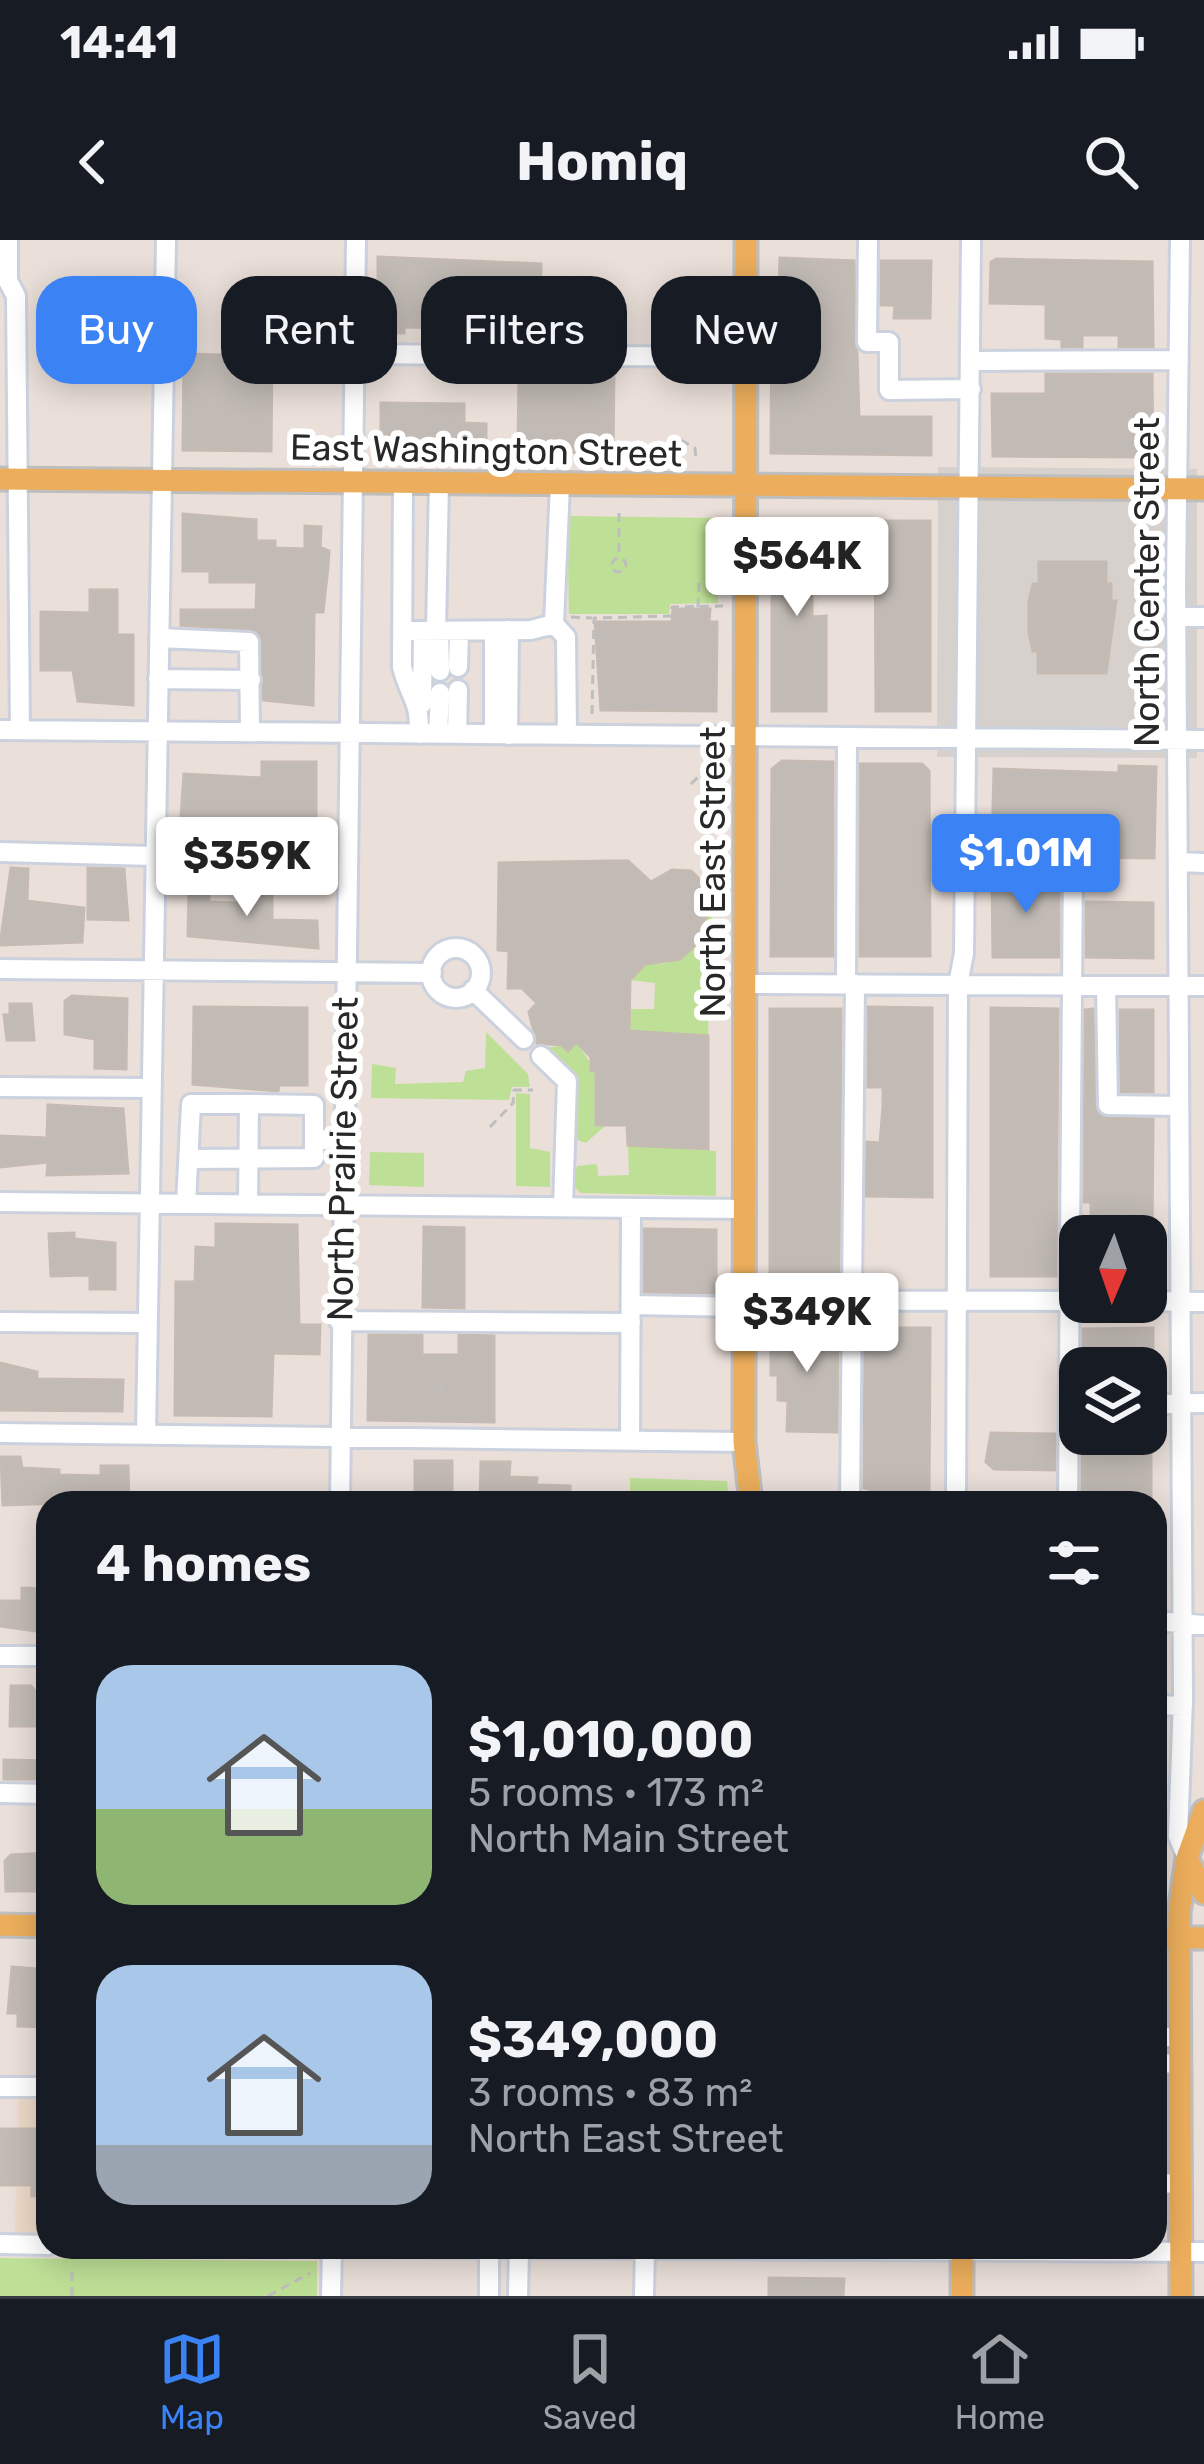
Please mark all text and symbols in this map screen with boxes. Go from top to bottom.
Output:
text: 14:41 [60,16,178,69]
icon: back [60,129,126,195]
icon: search [1078,129,1144,195]
text: Homiq [516,130,688,194]
chip: Buy [36,276,197,384]
chip: Rent [221,276,397,384]
chip: Filters [421,276,627,384]
chip: New [651,276,821,384]
street label: North Center Street [1125,417,1168,747]
street label: East Washington Street [290,426,682,475]
pin: $564K [713,517,881,619]
text: $564K [732,533,862,579]
street label: North East Street [691,726,734,1018]
pin: $1.01M [928,814,1124,916]
pin: $359K [163,817,331,919]
text: $1.01M [959,830,1093,876]
text: $359K [183,833,311,879]
street label: North Prairie Street [318,996,367,1322]
north arrow [1059,1215,1167,1323]
map controls [1059,1215,1167,1455]
pin: $349K [723,1273,891,1375]
text: $349K [742,1289,872,1335]
button: layers [1059,1347,1167,1455]
icon: filters [1041,1530,1107,1596]
text: 4 homes [96,1533,311,1594]
text: $1,010,000 [468,1709,753,1770]
icon: home [192,1713,336,1857]
text: 5 rooms · 173 m² [468,1770,764,1816]
text: North Main Street [468,1816,789,1862]
text: $349,000 [468,2009,718,2070]
icon: home [192,2013,336,2157]
text: 3 rooms · 83 m² [468,2070,753,2116]
text: North East Street [468,2116,783,2162]
tab: Map [159,2326,225,2437]
tab: Saved [543,2326,637,2437]
tab: Home [955,2326,1045,2437]

